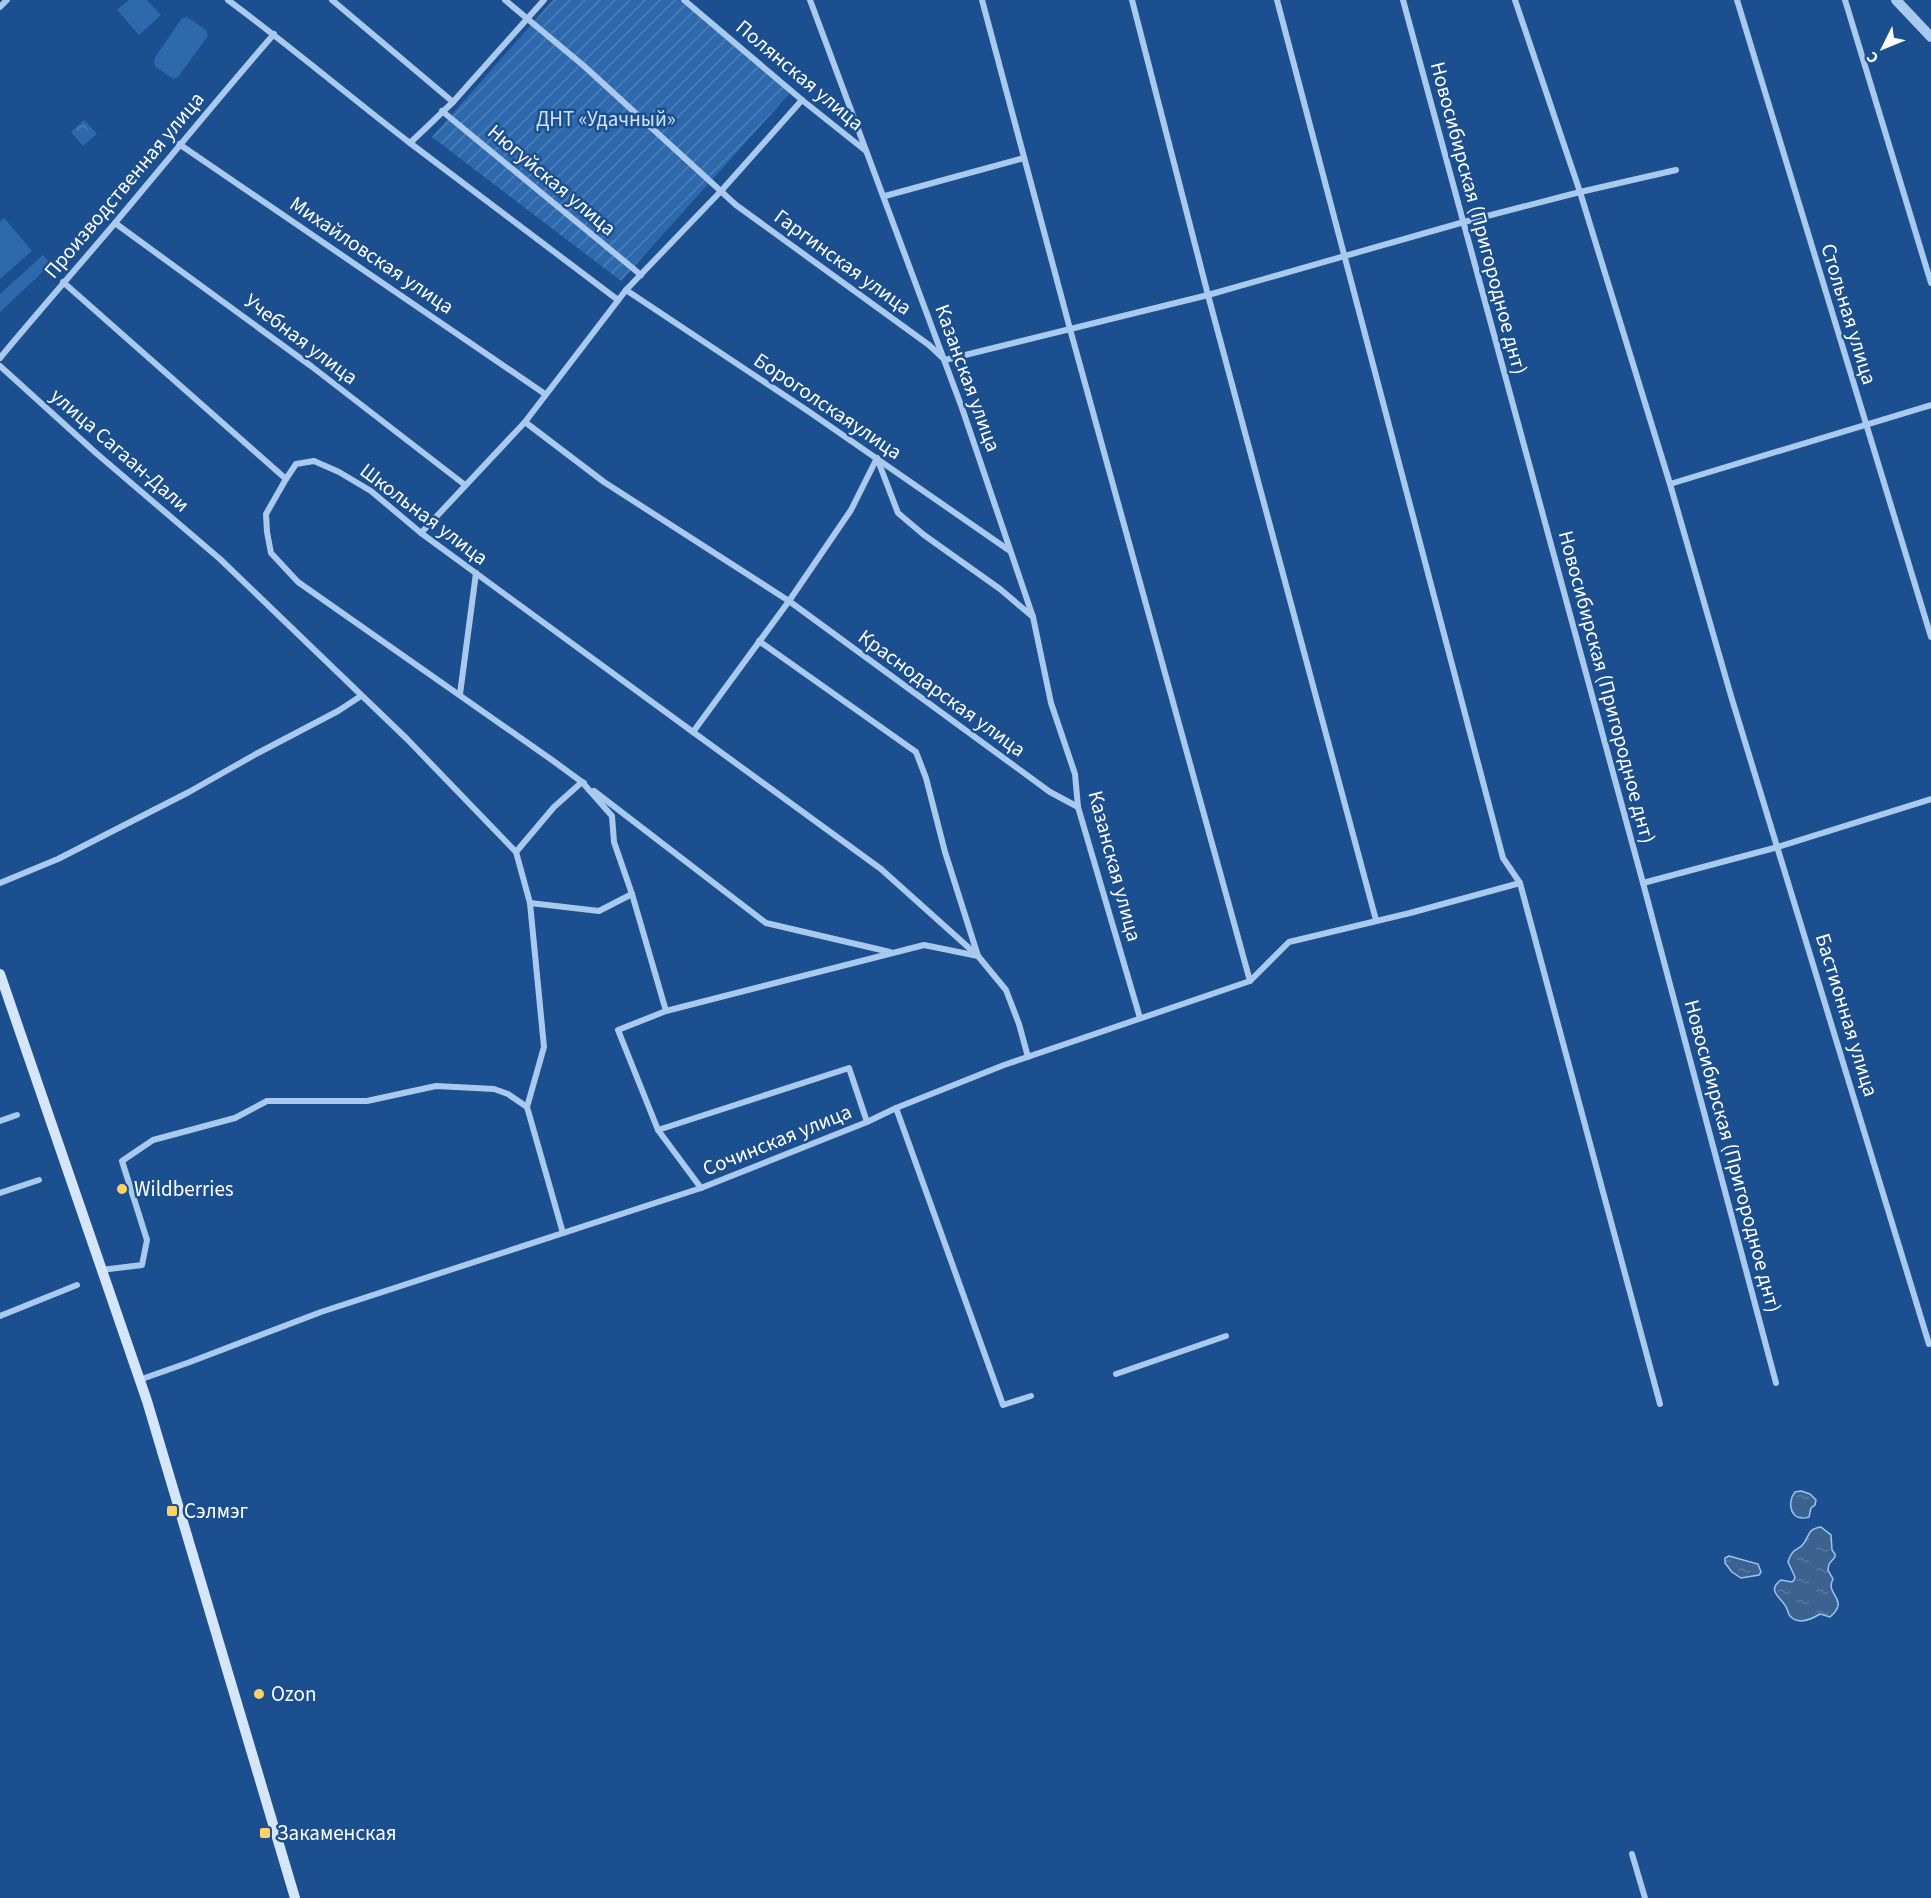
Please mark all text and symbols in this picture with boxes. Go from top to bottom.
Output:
street label: Полянская улица [729,12,871,138]
north arrow [1853,18,1913,78]
text: С [1862,47,1884,68]
street label: Новосибирская (Пригородное днт) [1423,58,1535,378]
street label: Производственная улица [37,85,211,285]
park label: ДНТ «Удачный» [536,104,676,134]
street label: Нюгуйская улица [481,117,623,243]
street label: Михайловская улица [284,189,460,321]
street label: Гаргинская улица [768,202,918,322]
street label: Стольная улица [1813,240,1885,388]
street label: Учебная улица [238,286,364,392]
street label: Казанская улица [927,300,1009,456]
street label: Бороголскаяулица [748,345,908,467]
street label: улица Сагаан-Дали [44,381,196,519]
street label: Школьная улица [354,456,494,572]
street label: Новосибирская (Пригородное днт) [1551,527,1663,847]
street label: Краснодарская улица [852,622,1032,764]
street label: Казанская улица [1080,787,1150,945]
street label: Бастионная улица [1808,930,1886,1100]
street label: Новосибирская (Пригородное днт) [1677,996,1789,1316]
street label: Сочинская улица [698,1096,856,1184]
place label: Wildberries [134,1174,234,1204]
marker: Wildberries [115,1182,129,1196]
place label: Сэлмэг [184,1496,249,1526]
marker: Сэлмэг [165,1504,179,1518]
place label: Ozon [271,1679,316,1709]
marker: Ozon [252,1687,266,1701]
place label: Закаменская [277,1818,397,1848]
marker: Закаменская [258,1826,272,1840]

